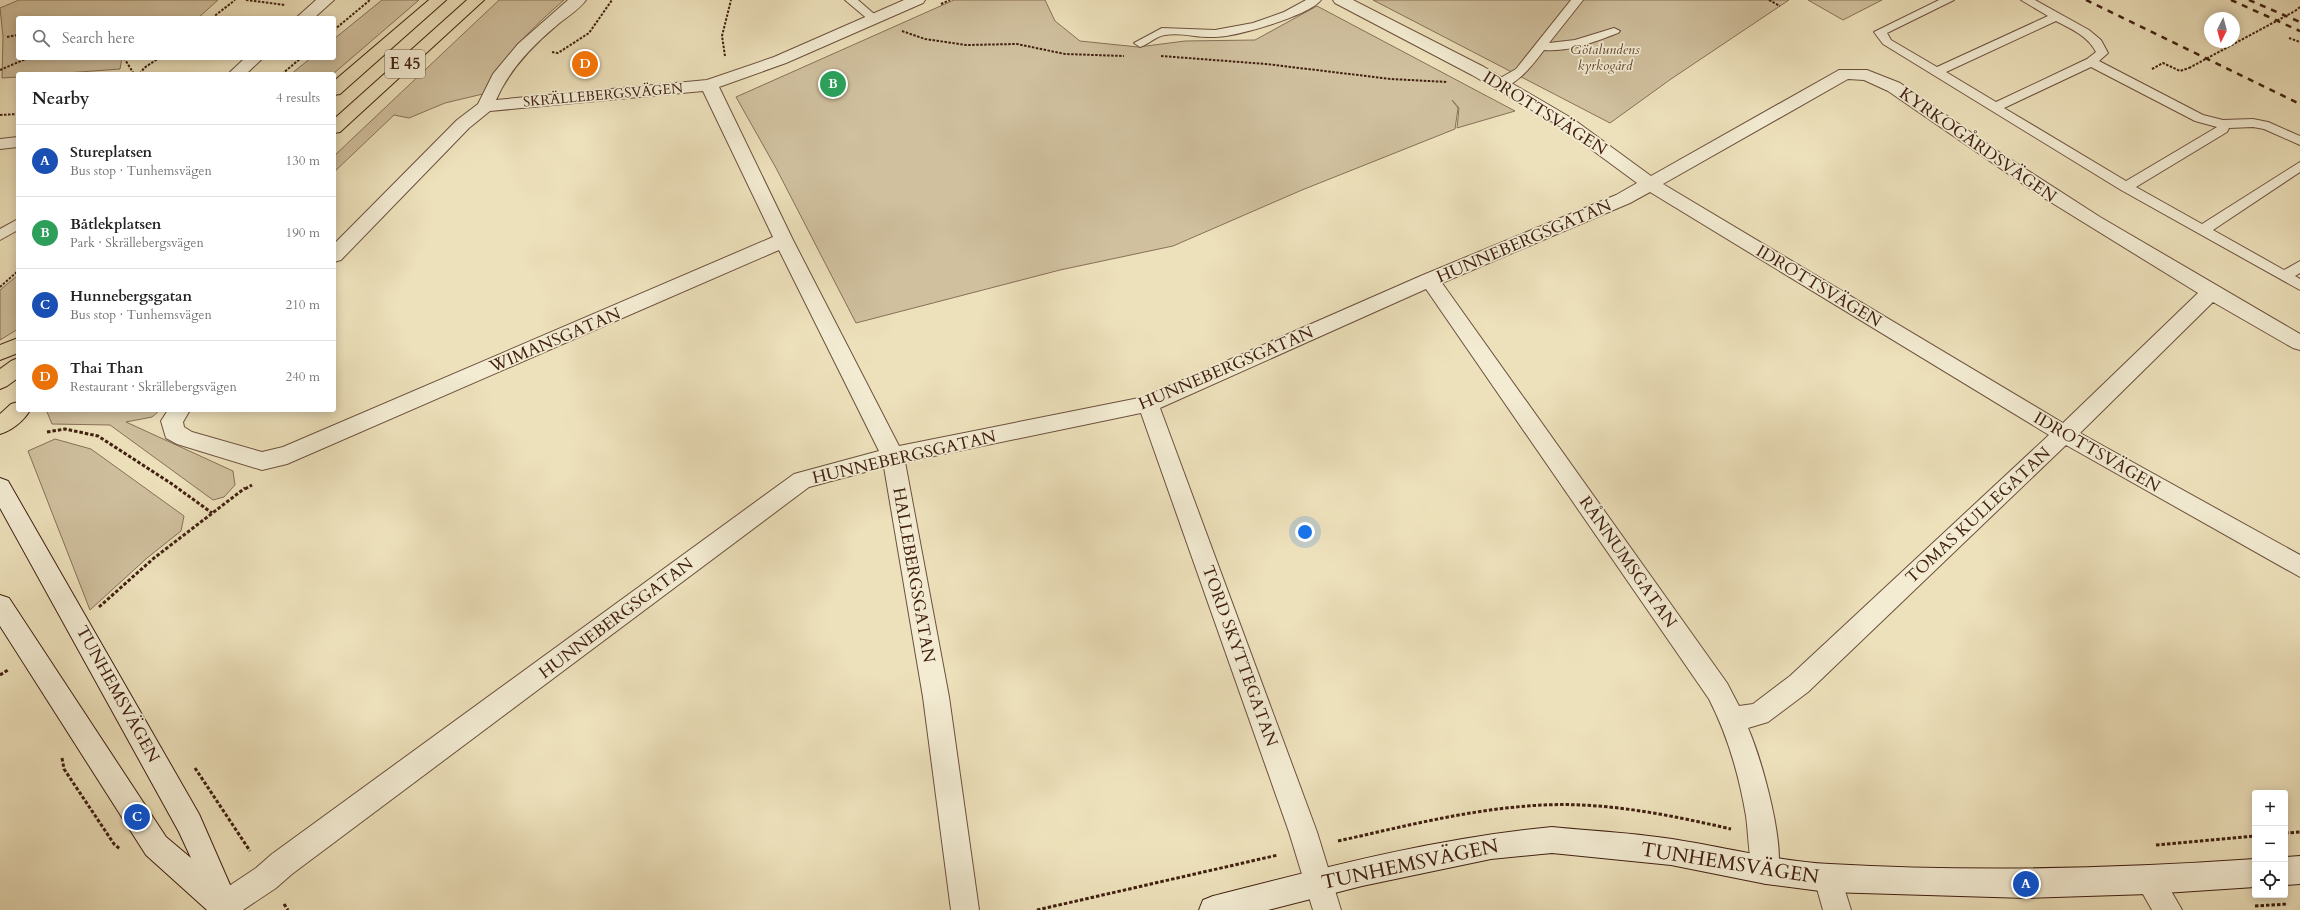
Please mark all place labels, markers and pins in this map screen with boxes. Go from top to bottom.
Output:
pin: D [572,49,598,79]
pin: B [820,69,846,99]
pin: C [124,802,150,832]
pin: A [2013,869,2039,899]

